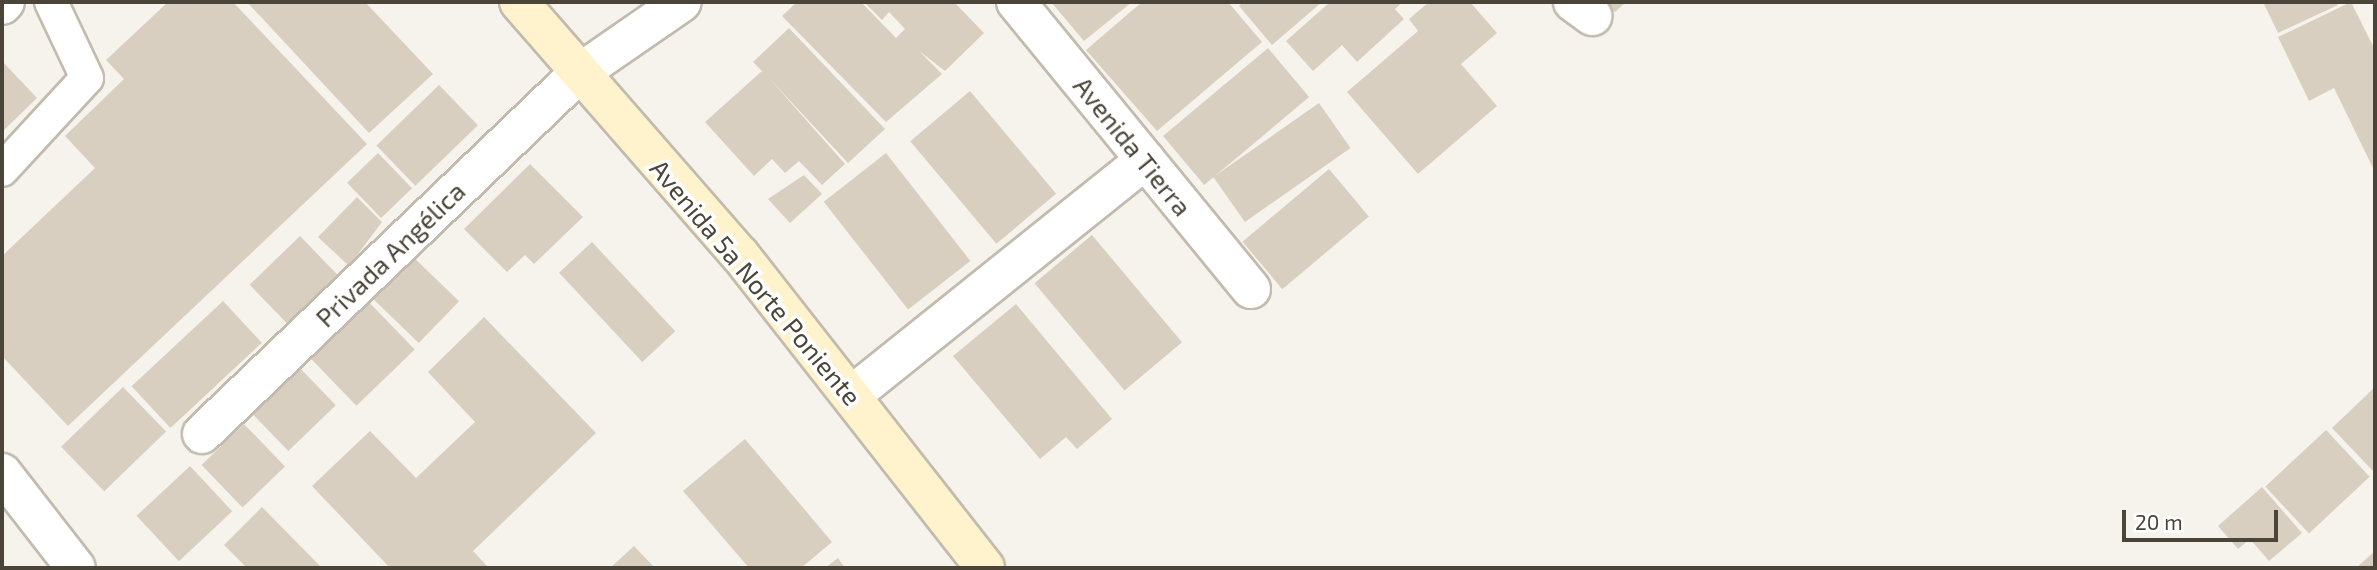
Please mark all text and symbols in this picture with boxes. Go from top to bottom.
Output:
street label: Avenida Tierra [1067,70,1199,222]
street label: Avenida 5a Norte Poniente [644,153,868,411]
street label: Privada Angélica [309,175,471,333]
scale bar [2125,496,2281,540]
text: 20 m [2135,509,2183,534]

